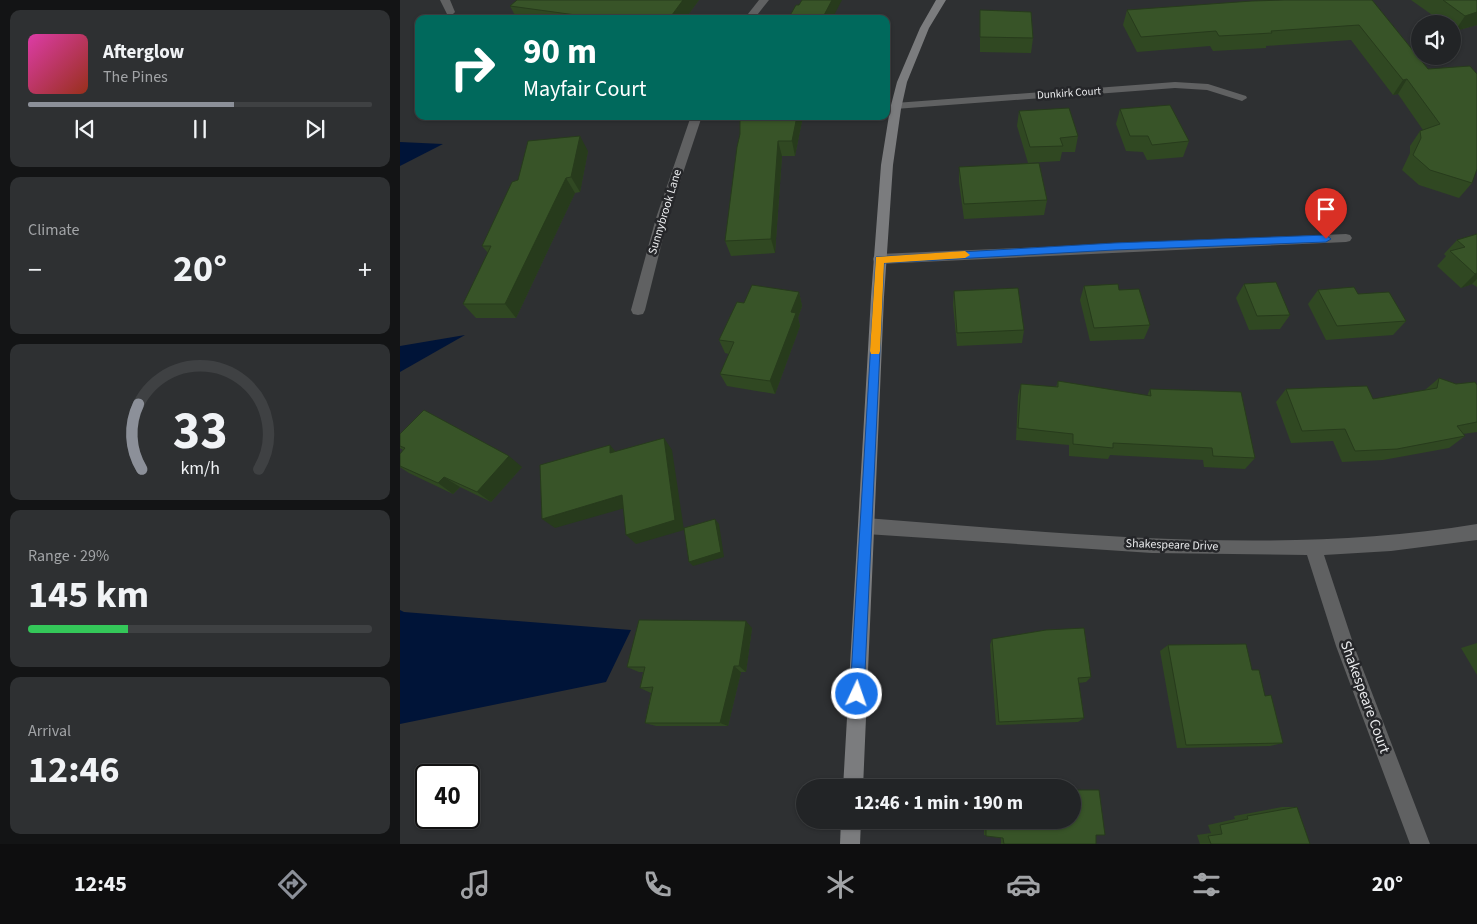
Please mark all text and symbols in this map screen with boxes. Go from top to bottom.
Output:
map controls [1411,15,1461,65]
button: sound [1411,15,1461,65]
text: 90 m [523,27,597,77]
icon: right [440,35,505,100]
text: Afterglow [103,39,184,66]
text: The Pines [103,66,168,88]
text: Mayfair Court [523,73,646,105]
street label: Dunkirk Court [1036,83,1102,103]
icon: previous [71,115,99,143]
icon: pause [186,115,214,143]
icon: next [301,115,329,143]
street label: Sunnybrook Lane [644,167,686,257]
pin [1305,188,1347,239]
icon: arrive [1312,195,1340,223]
text: Climate [28,219,79,241]
text: 20° [173,242,227,296]
text: − [28,250,42,290]
text: + [358,250,372,290]
text: 33 [173,395,227,469]
text: km/h [180,456,220,481]
street label: Shakespeare Drive [1125,535,1219,555]
text: Range · 29% [28,545,109,567]
text: 145 km [28,568,149,622]
street label: Shakespeare Court [1335,638,1395,756]
position arrow [830,667,882,719]
text: Arrival [28,720,71,742]
text: 12:46 [28,743,120,797]
speed limit sign: 40 [415,764,480,829]
text: 12:46 · 1 min · 190 m [854,790,1023,817]
icon: directions [275,867,310,902]
icon: music [458,867,493,902]
icon: phone [640,867,675,902]
icon: climate [823,867,858,902]
icon: car [1006,867,1041,902]
icon: filters [1189,867,1224,902]
text: 12:45 [74,868,127,900]
text: 20° [1372,868,1403,900]

